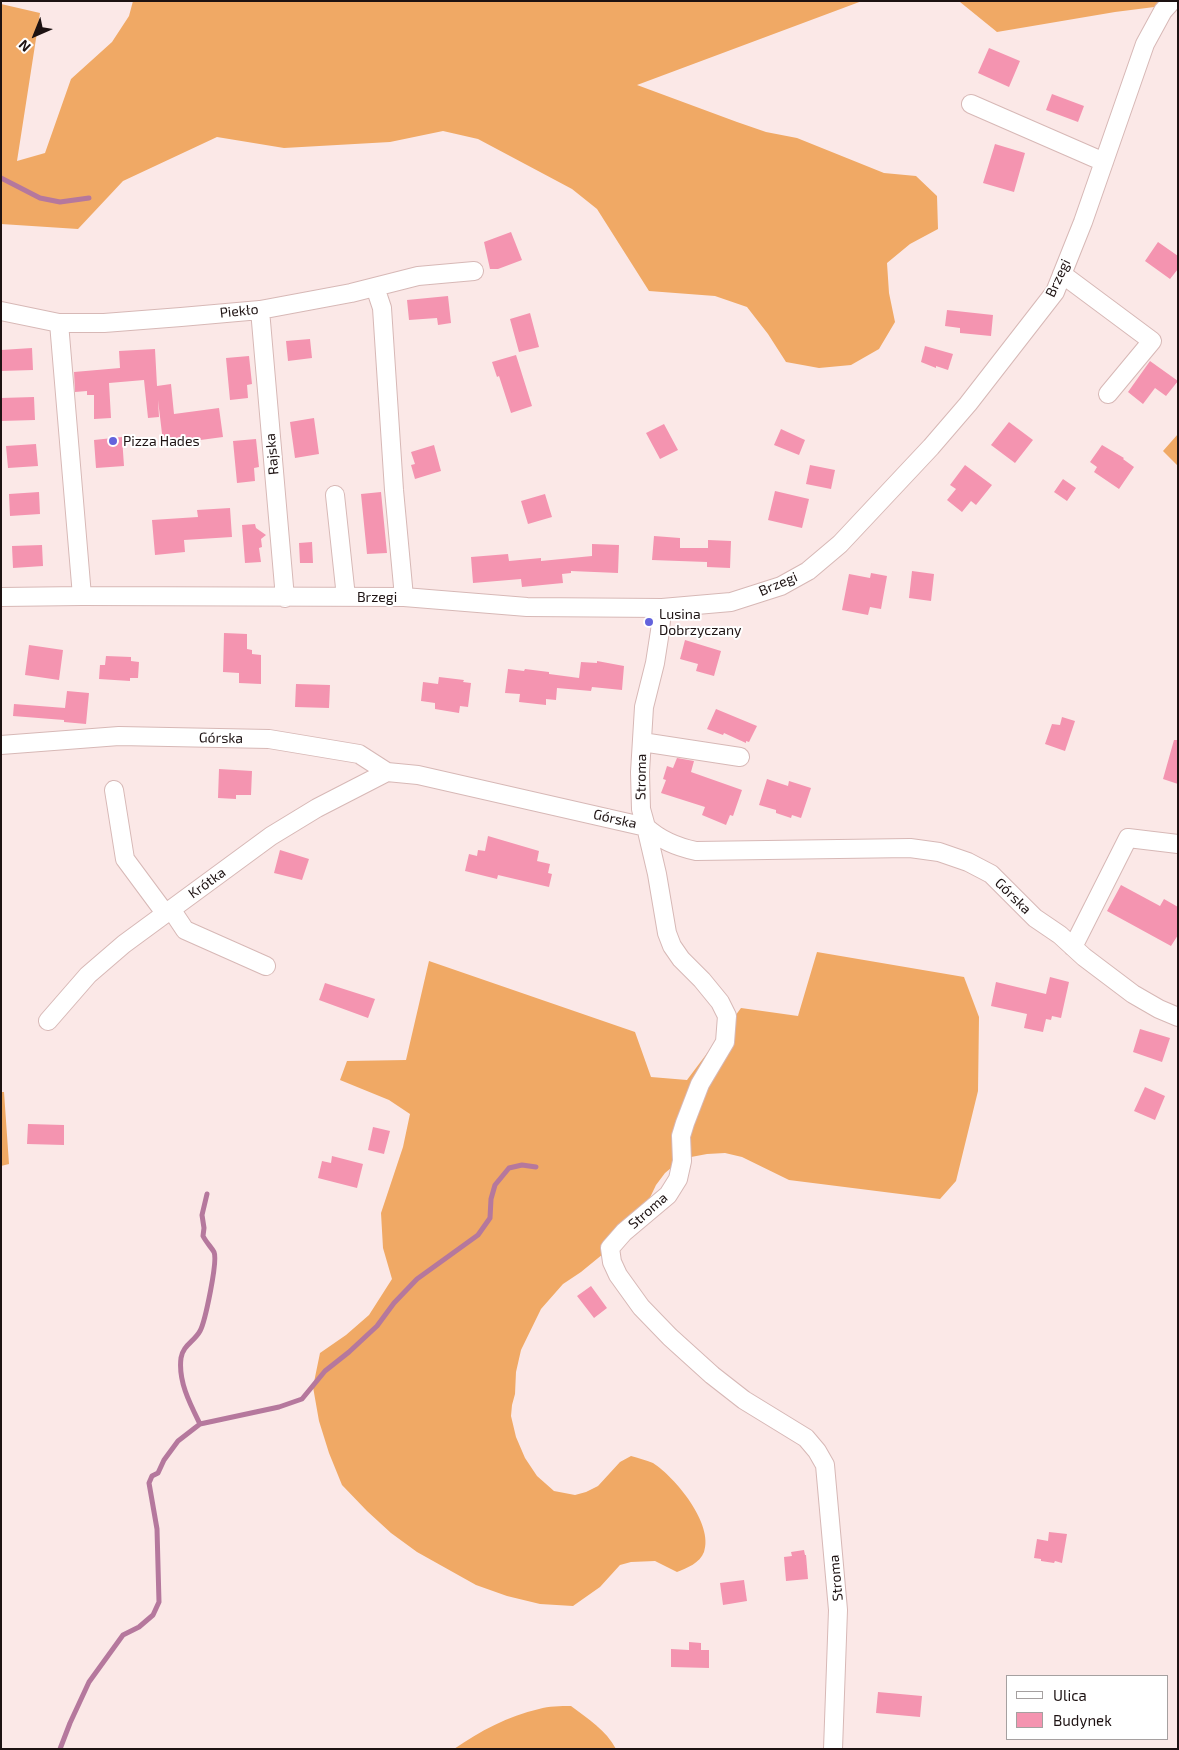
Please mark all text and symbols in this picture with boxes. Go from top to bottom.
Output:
north arrow [10,10,60,60]
text: N [15,37,34,56]
street label: Brzegi [1042,256,1074,300]
street label: Piekło [219,301,259,321]
street label: Rajska [262,432,282,476]
place label: Pizza Hades [123,433,200,449]
marker: Pizza Hades [107,435,119,447]
street label: Brzegi [756,568,800,600]
street label: Brzegi [357,589,397,605]
place label: Lusina Dobrzyczany [659,606,742,638]
marker: Lusina Dobrzyczany [643,616,655,628]
street label: Górska [199,729,243,747]
street label: Stroma [632,754,650,800]
street label: Górska [592,806,638,832]
street label: Krótka [185,864,229,902]
street label: Górska [991,874,1035,918]
street label: Stroma [625,1189,671,1233]
street label: Stroma [826,1554,846,1602]
legend [1006,1675,1169,1740]
text: Ulica [1053,1686,1087,1704]
text: Budynek [1053,1711,1112,1729]

